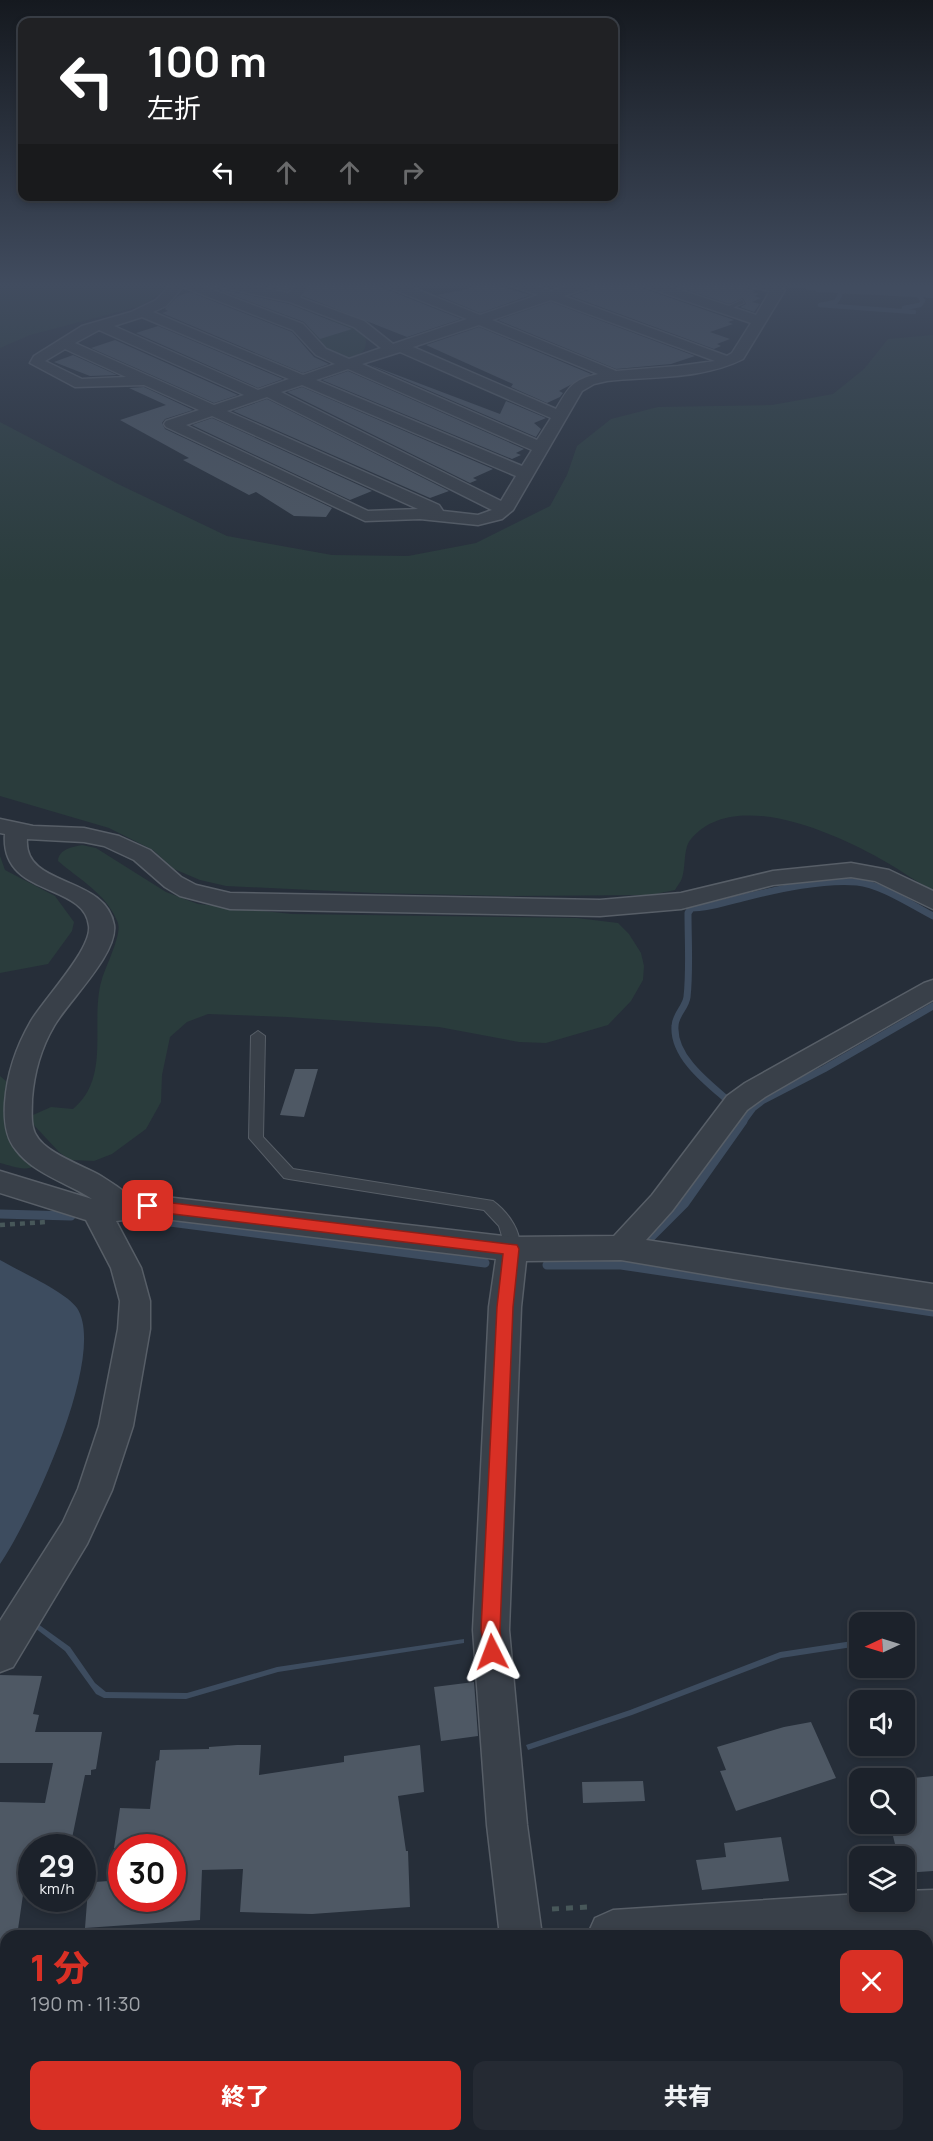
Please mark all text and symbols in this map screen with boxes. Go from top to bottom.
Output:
text: 100 m [147,32,267,90]
icon: left [48,42,126,120]
text: 左折 [147,89,201,126]
icon: left [207,156,240,189]
icon: ahead [270,156,303,189]
icon: ahead [333,156,366,189]
icon: right [396,156,429,189]
pin [122,1180,173,1231]
icon: arrive [131,1189,164,1222]
north arrow [849,1612,915,1678]
map controls [849,1612,915,1912]
position arrow [460,1620,524,1684]
button: sound [849,1690,915,1756]
button: search [849,1768,915,1834]
speed limit sign: 30 [108,1834,186,1912]
text: 29 [39,1845,75,1886]
button: layers [849,1846,915,1912]
text: km/h [40,1878,74,1899]
text: 1 分 [30,1943,90,1992]
button: close [840,1950,903,2013]
text: 190 m · 11:30 [30,1990,141,2017]
button: 終了 [30,2061,461,2130]
button: 共有 [473,2061,903,2130]

